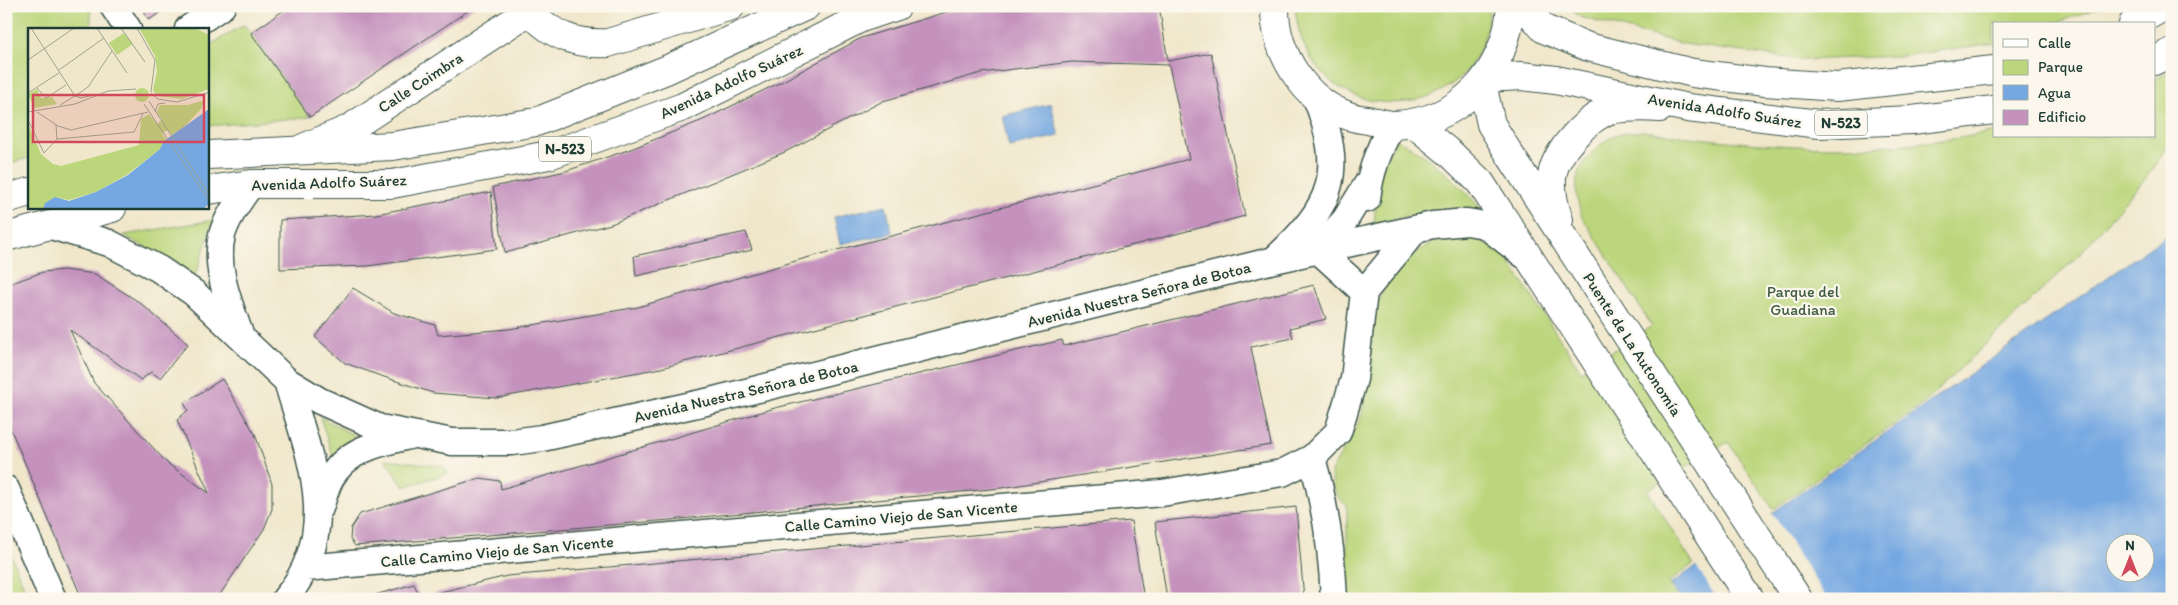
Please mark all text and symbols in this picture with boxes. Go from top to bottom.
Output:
legend [1993,22,2156,138]
inset map [28,28,209,209]
text: Calle [2038,34,2071,52]
street label: Avenida Adolfo Suárez [657,40,806,123]
street label: Calle Coimbra [374,48,466,117]
text: Parque [2038,58,2083,76]
text: Agua [2038,84,2072,102]
street label: Avenida Adolfo Suárez [1647,89,1804,132]
text: Edificio [2038,108,2086,126]
road number: N-523 [1815,110,1867,136]
road number: N-523 [539,136,591,162]
street label: Avenida Adolfo Suárez [251,170,408,195]
street label: Avenida Nuestra Señora de Botoa [1025,257,1253,331]
street label: Puente de La Autonomía [1579,269,1686,420]
park label: Parque del Guadiana [1767,282,1840,319]
street label: Avenida Nuestra Señora de Botoa [632,356,861,427]
street label: Calle Camino Viejo de San Vicente [784,497,1018,536]
street label: Calle Camino Viejo de San Vicente [380,532,614,571]
north arrow [2106,532,2156,582]
text: N [2125,537,2135,554]

